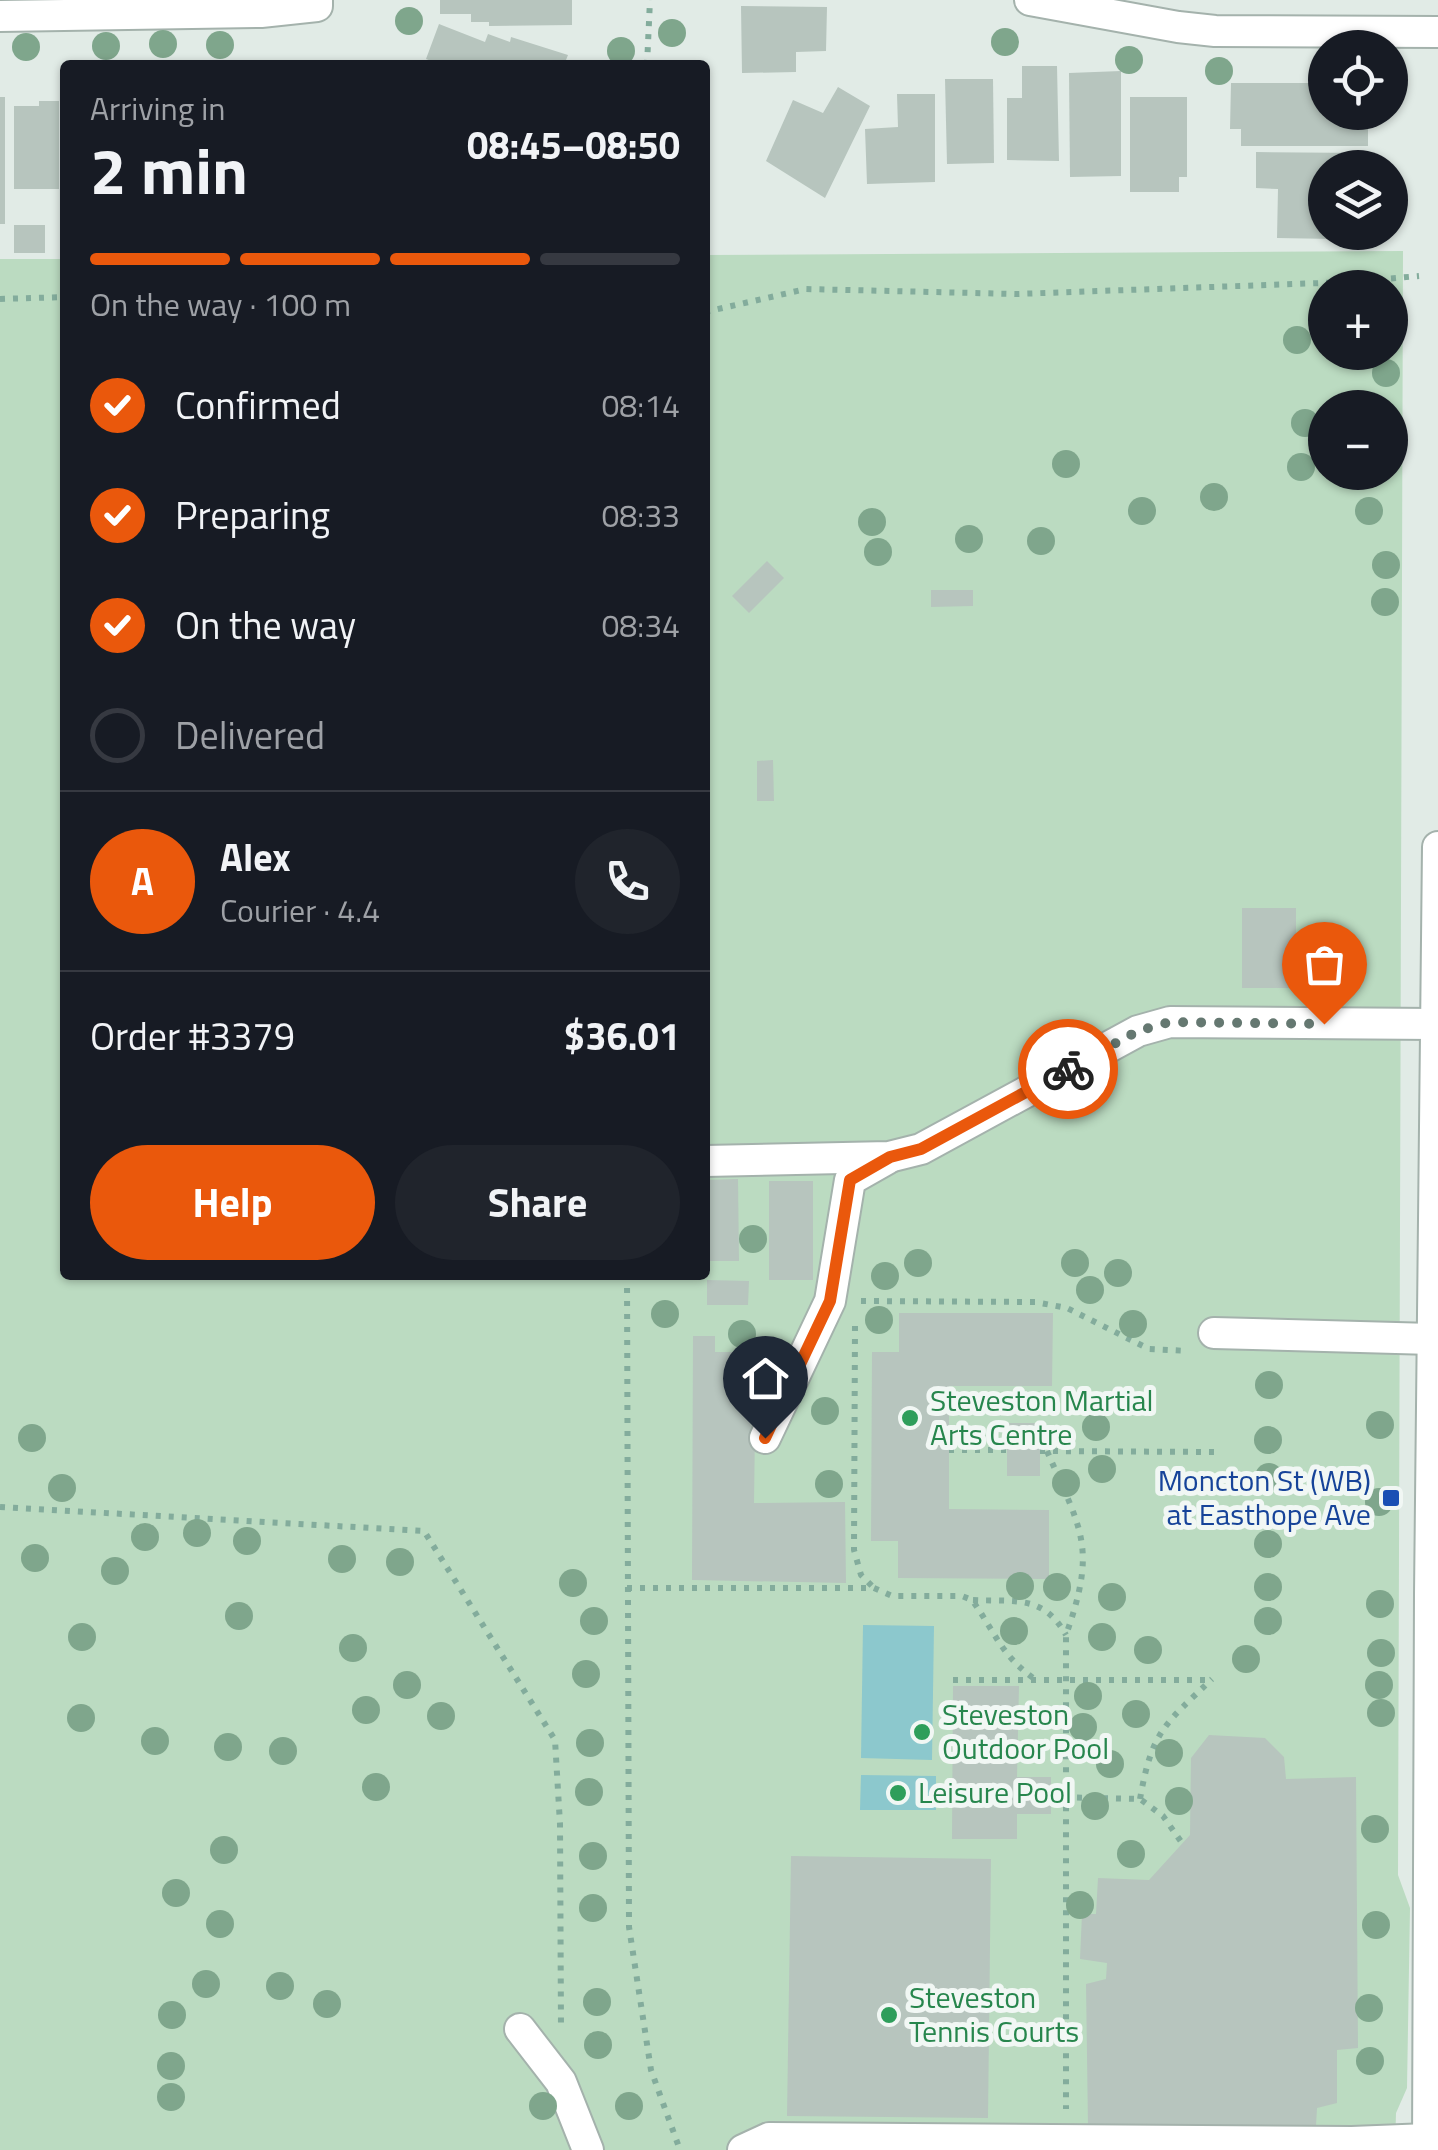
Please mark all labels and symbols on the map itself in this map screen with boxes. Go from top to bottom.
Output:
pin [1282,922,1367,1025]
courier [1018,1019,1118,1119]
pin [723,1336,808,1439]
place label: Steveston Martial Arts Centre [930,1377,1153,1457]
marker: Steveston Martial Arts Centre [899,1407,921,1429]
place label: Moncton St (WB) at Easthope Ave [1158,1457,1371,1537]
marker: Moncton St (WB) at Easthope Ave [1380,1487,1402,1509]
place label: Steveston Outdoor Pool [942,1691,1109,1771]
marker: Steveston Outdoor Pool [911,1721,933,1743]
place label: Leisure Pool [918,1769,1072,1815]
marker: Leisure Pool [887,1782,909,1804]
place label: Steveston Tennis Courts [909,1974,1079,2054]
marker: Steveston Tennis Courts [878,2004,900,2026]

